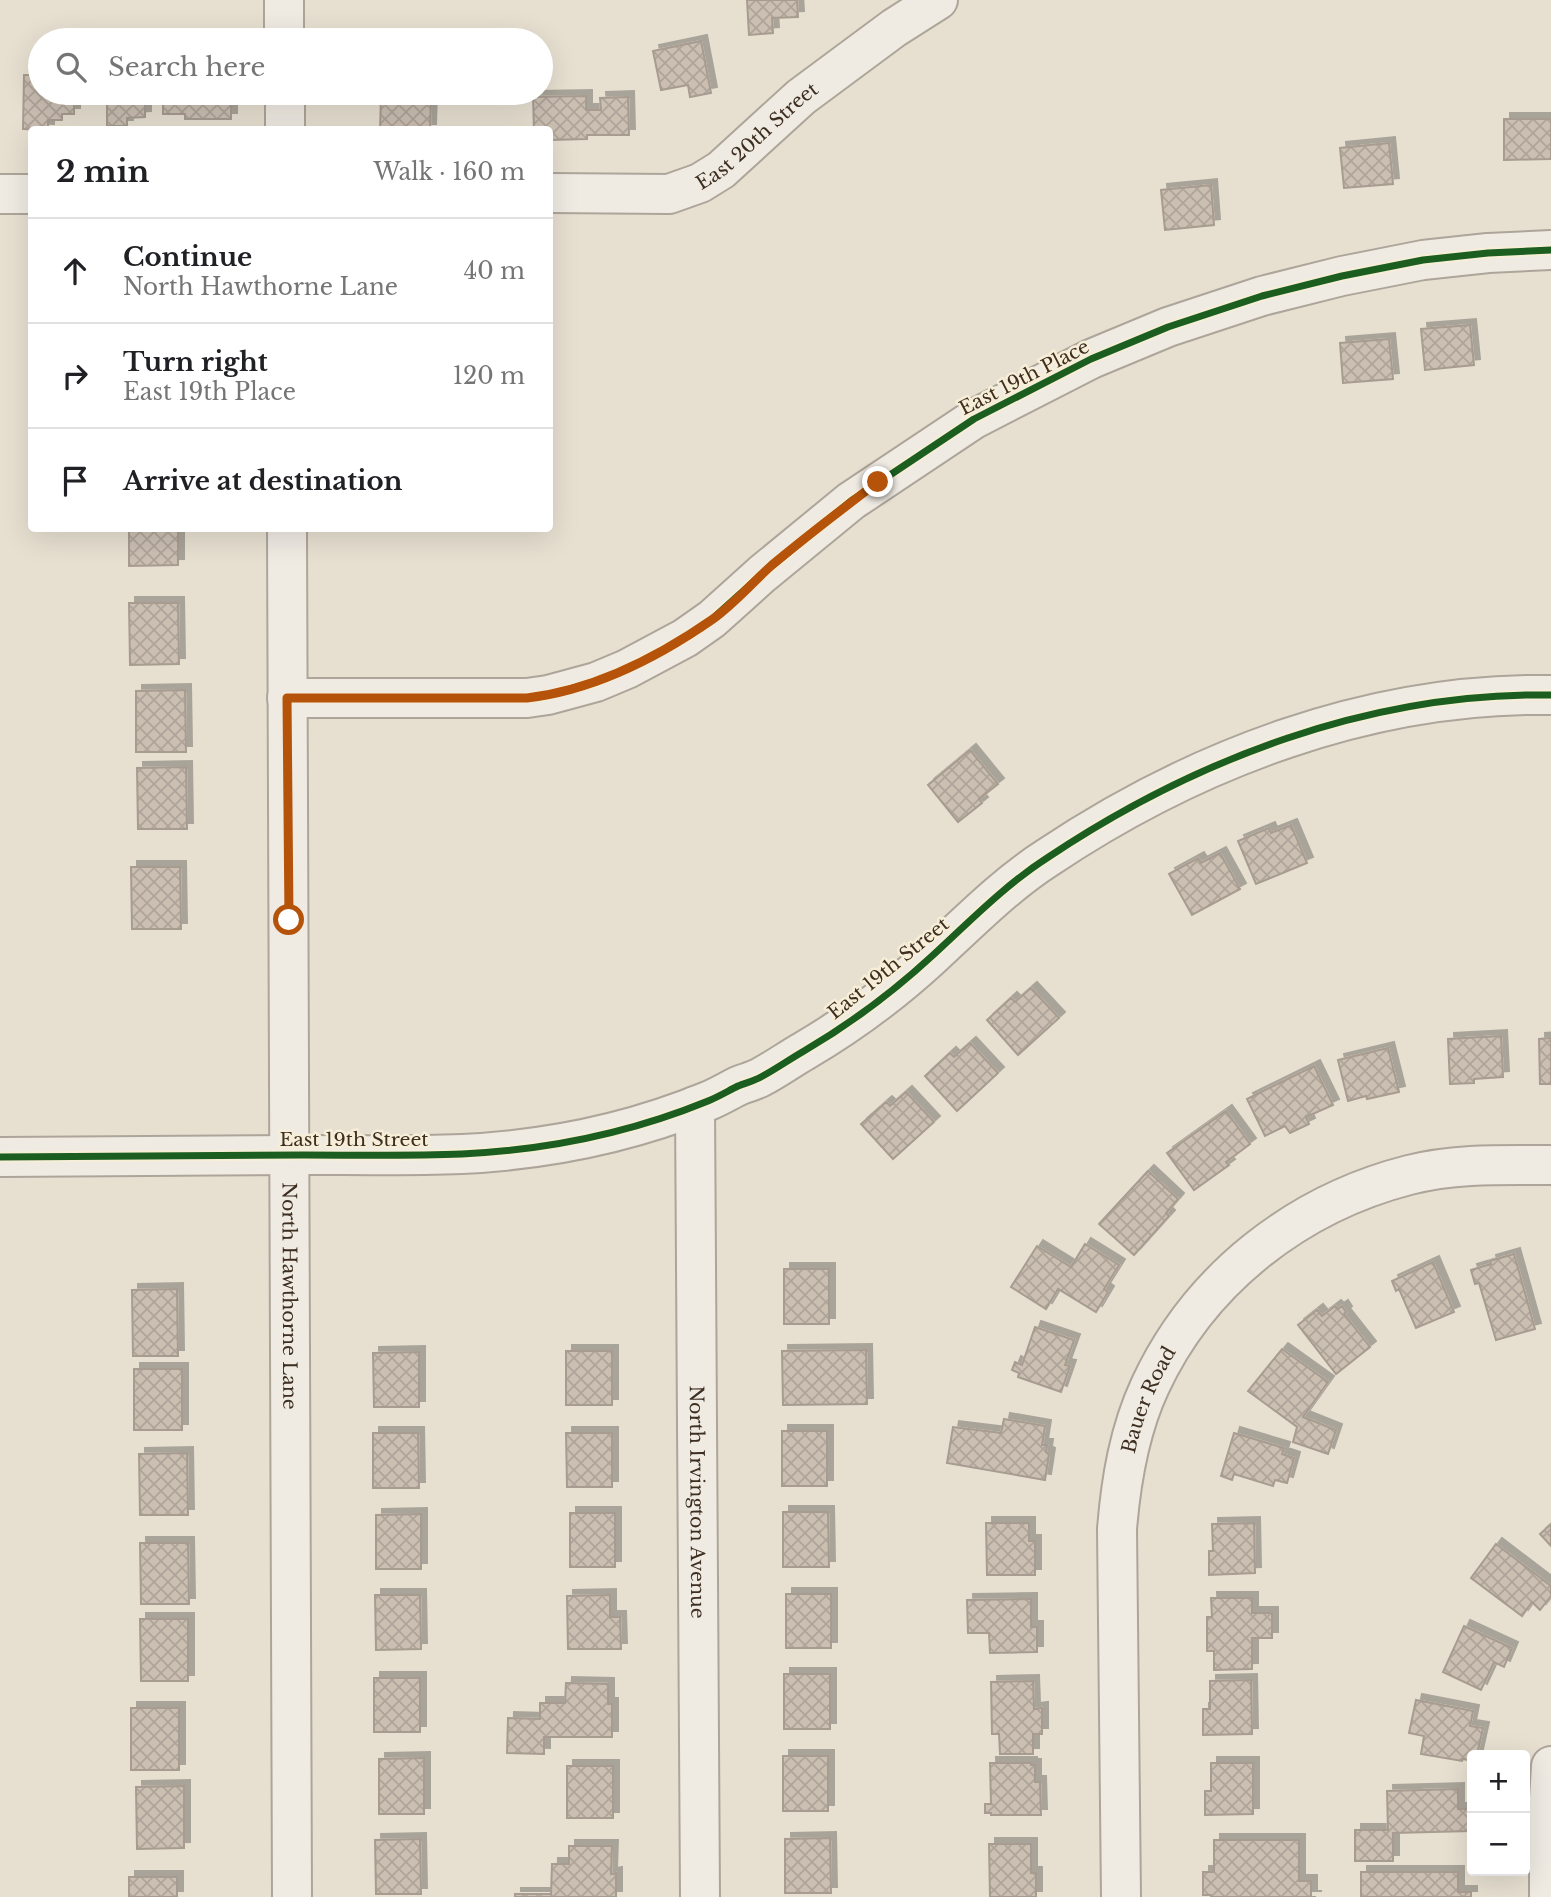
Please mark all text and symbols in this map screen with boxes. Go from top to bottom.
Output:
search box [28,28,553,105]
icon: search [52,48,90,86]
text: Search here [108,51,265,83]
street label: East 20th Street [692,77,823,195]
text: 2 min [56,153,149,190]
text: Walk · 160 m [373,158,525,186]
text: Continue [123,241,252,273]
icon: ahead [56,252,94,290]
text: 40 m [464,257,525,285]
text: North Hawthorne Lane [123,273,398,301]
street label: East 19th Place [955,335,1093,420]
text: Turn right [123,346,268,378]
icon: right [56,357,94,395]
text: 120 m [453,362,525,390]
text: East 19th Place [123,378,296,406]
icon: arrive [56,462,94,500]
text: Arrive at destination [123,465,403,497]
route end [862,466,893,497]
route start [273,904,304,935]
street label: East 19th Street [823,912,954,1024]
street label: East 19th Street [279,1128,429,1151]
street label: North Hawthorne Lane [277,1182,301,1410]
street label: Bauer Road [1117,1342,1181,1455]
street label: North Irvington Avenue [685,1385,709,1619]
map controls [1467,1750,1530,1876]
button: + [1467,1750,1530,1813]
button: − [1467,1813,1530,1876]

